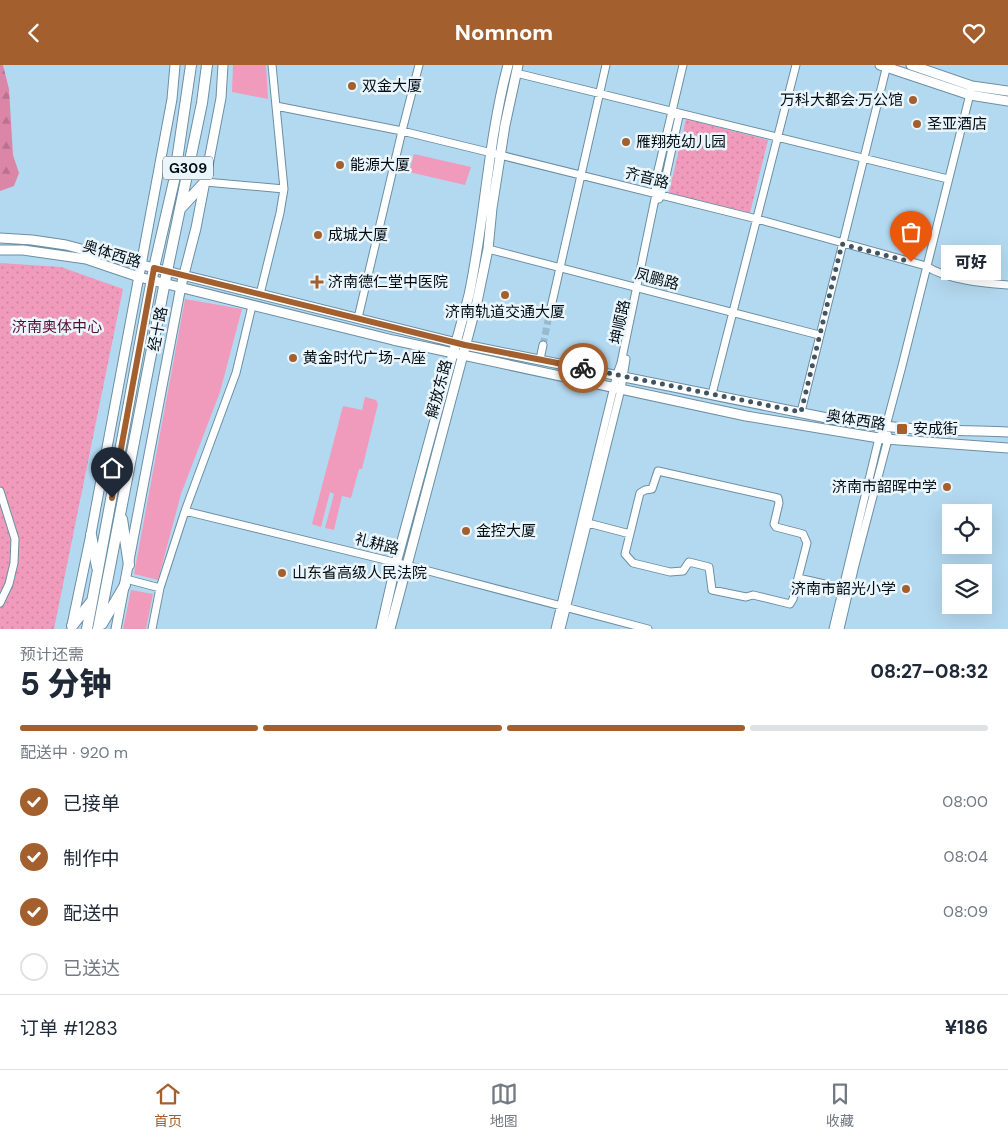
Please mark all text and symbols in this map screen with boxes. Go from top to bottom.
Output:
text: Nomnom [455,18,553,47]
icon: back [20,19,48,47]
icon: heart [960,19,988,47]
place label: 双金大厦 [362,76,422,96]
marker: 双金大厦 [346,80,358,92]
place label: 万科大都会·万公馆 [780,90,903,110]
marker: 万科大都会·万公馆 [907,94,919,106]
place label: 圣亚酒店 [927,114,987,134]
marker: 圣亚酒店 [911,118,923,130]
place label: 雁翔苑幼儿园 [636,132,726,152]
marker: 雁翔苑幼儿园 [620,136,632,148]
place label: 能源大厦 [350,155,410,175]
road number: G309 [163,157,213,180]
marker: 能源大厦 [334,159,346,171]
street label: 齐音路 [623,163,671,193]
pin [890,211,932,262]
icon: bag [897,218,925,246]
place label: 成城大厦 [328,225,388,245]
marker: 成城大厦 [312,229,324,241]
street label: 奥体西路 [80,236,144,272]
callout: 可好 [941,245,1001,279]
text: 可好 [955,252,987,273]
street label: 凤鹏路 [633,264,681,294]
place label: 济南德仁堂中医院 [328,272,448,292]
marker: 济南德仁堂中医院 [310,275,324,289]
marker: 济南轨道交通大厦 [499,289,511,301]
street label: 坤顺路 [606,298,634,346]
place label: 济南轨道交通大厦 [445,302,565,322]
street label: 经十路 [144,305,172,353]
park label: 济南奥体中心 [12,317,102,337]
courier [558,343,608,393]
place label: 黄金时代广场-A座 [303,348,426,368]
marker: 黄金时代广场-A座 [287,352,299,364]
icon: bike [569,354,597,382]
street label: 解放东路 [422,357,456,421]
street label: 奥体西路 [825,405,887,435]
place label: 安成街 [913,419,958,439]
marker: 安成街 [895,422,909,436]
pin [91,447,133,498]
icon: home [98,454,126,482]
place label: 济南市韶晖中学 [832,477,937,497]
marker: 济南市韶晖中学 [941,481,953,493]
map controls [942,504,992,614]
button: locate [942,504,992,554]
place label: 金控大厦 [476,521,536,541]
marker: 金控大厦 [460,525,472,537]
street label: 礼耕路 [353,529,401,559]
place label: 山东省高级人民法院 [292,563,427,583]
button: layers [942,564,992,614]
marker: 山东省高级人民法院 [276,567,288,579]
place label: 济南市韶光小学 [791,579,896,599]
marker: 济南市韶光小学 [900,583,912,595]
text: 预计还需 [20,644,84,665]
text: 08:27–08:32 [871,659,988,684]
text: 5 分钟 [20,663,111,705]
text: 配送中 · 920 m [20,742,128,763]
icon: check [20,788,48,816]
text: 已接单 [63,791,120,816]
text: 08:00 [942,791,988,812]
icon: check [20,843,48,871]
text: 制作中 [63,846,120,871]
text: 08:04 [943,846,988,867]
icon: check [20,898,48,926]
text: 配送中 [63,901,120,926]
text: 08:09 [943,901,988,922]
text: 已送达 [63,956,120,981]
text: ¥186 [945,1015,988,1040]
text: 订单 #1283 [20,1016,118,1041]
tab: 首页 [154,1080,182,1130]
tab: 地图 [490,1080,518,1130]
tab: 收藏 [826,1080,854,1130]

